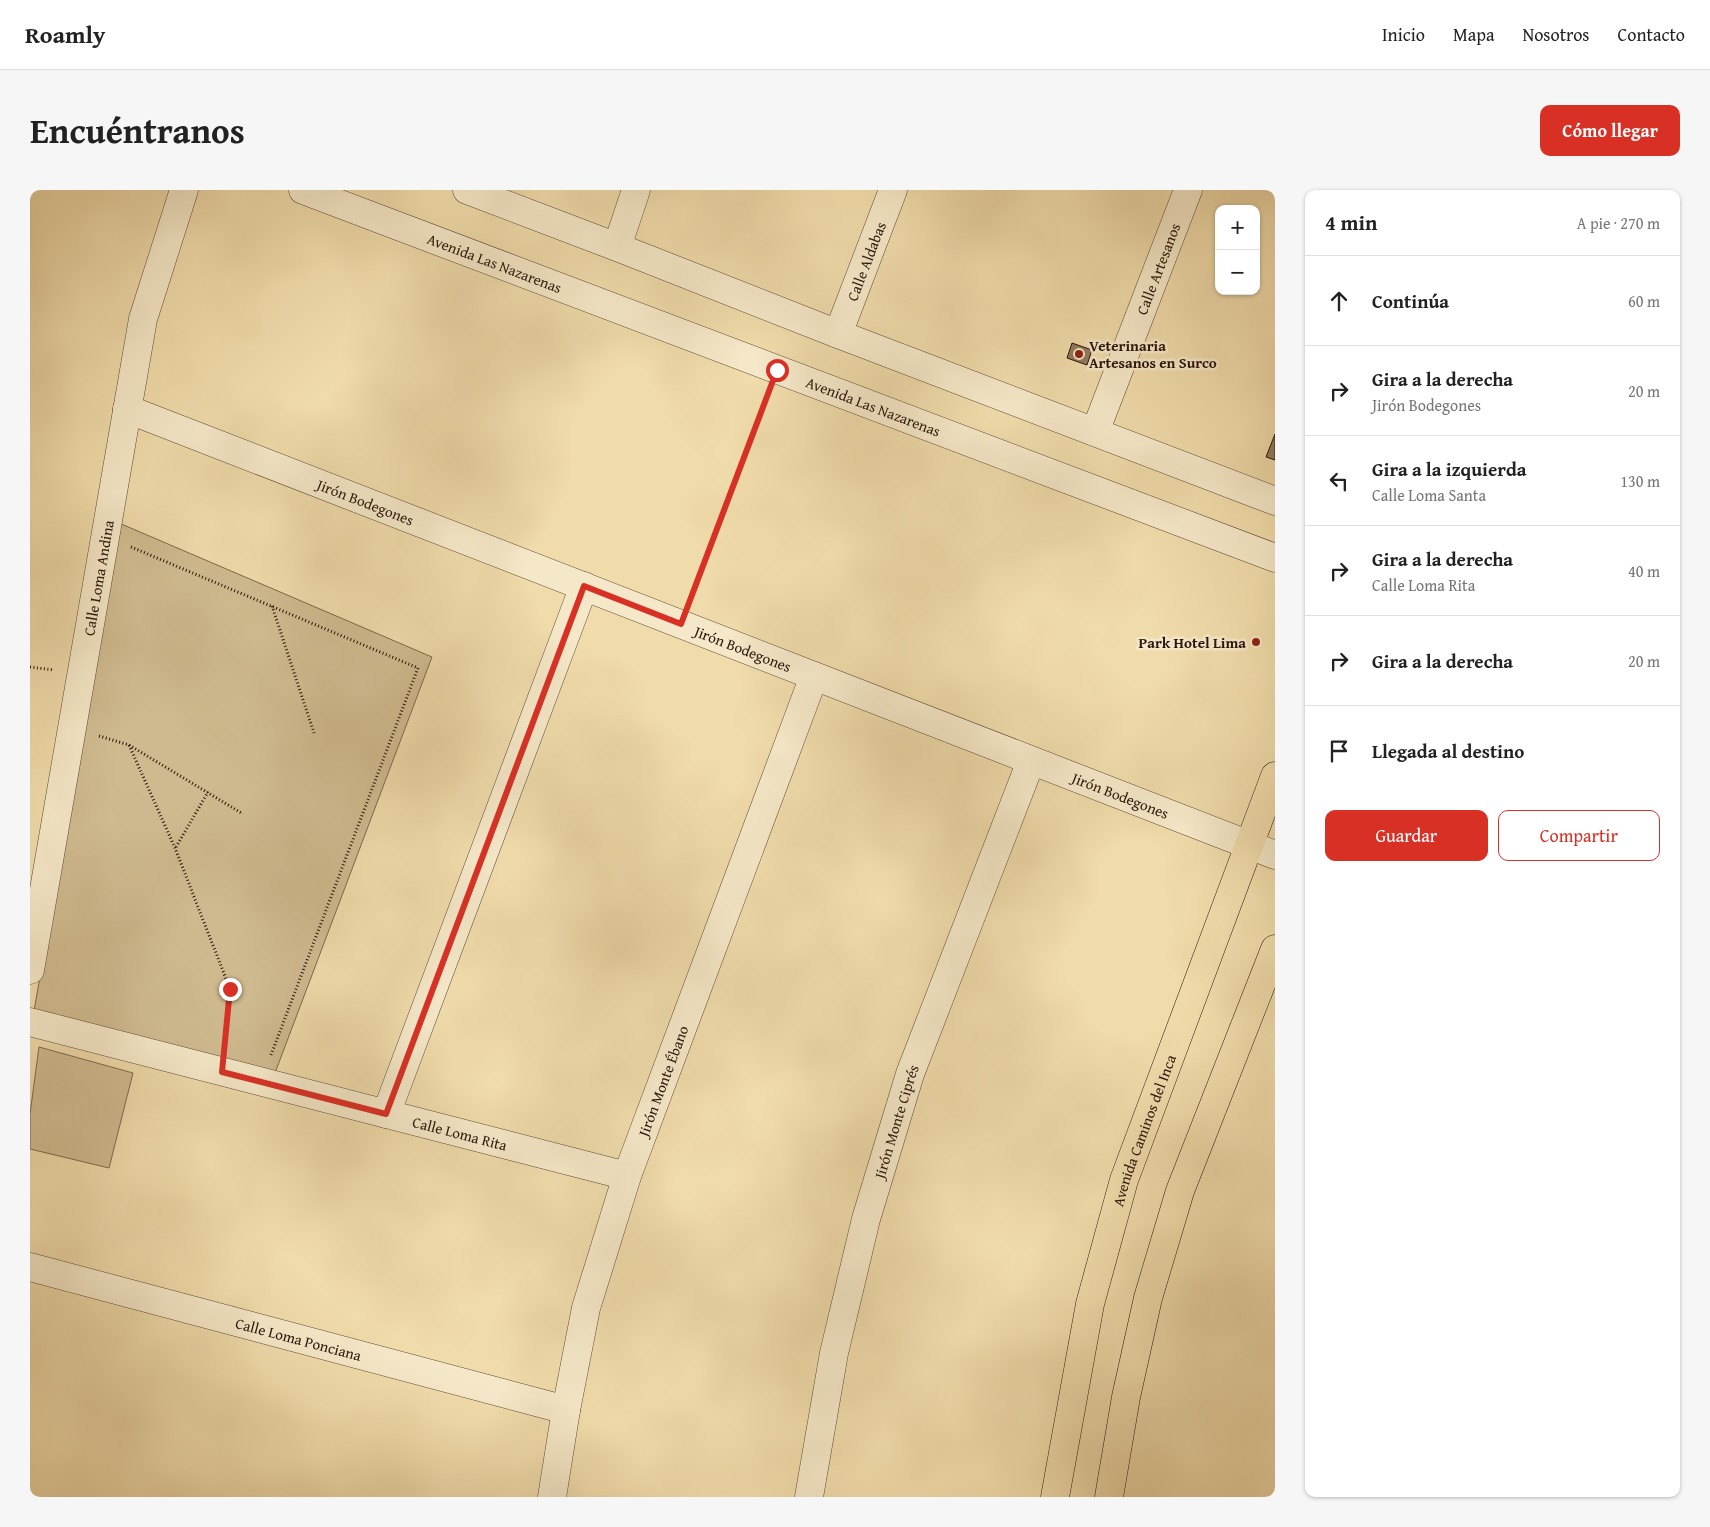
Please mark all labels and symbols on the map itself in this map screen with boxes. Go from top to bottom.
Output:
street label: Calle Aldabas [841,218,891,304]
street label: Calle Artesanos [1131,220,1185,318]
street label: Avenida Las Nazarenas [424,228,565,298]
place label: Veterinaria Artesanos en Surco [1089,335,1217,373]
marker: Veterinaria Artesanos en Surco [1073,348,1085,360]
route start [766,359,789,382]
street label: Avenida Las Nazarenas [803,371,944,441]
street label: Jirón Bodegones [312,473,417,530]
street label: Calle Loma Andina [78,518,118,637]
street label: Jirón Bodegones [690,619,795,677]
place label: Park Hotel Lima [1138,632,1246,653]
marker: Park Hotel Lima [1250,636,1262,648]
street label: Jirón Bodegones [1067,766,1172,823]
route end [219,978,242,1001]
street label: Jirón Monte Ébano [632,1022,693,1141]
street label: Avenida Caminos del Inca [1107,1051,1181,1209]
street label: Jirón Monte Ciprés [868,1061,923,1183]
street label: Calle Loma Rita [410,1111,509,1155]
street label: Calle Loma Ponciana [233,1312,364,1365]

